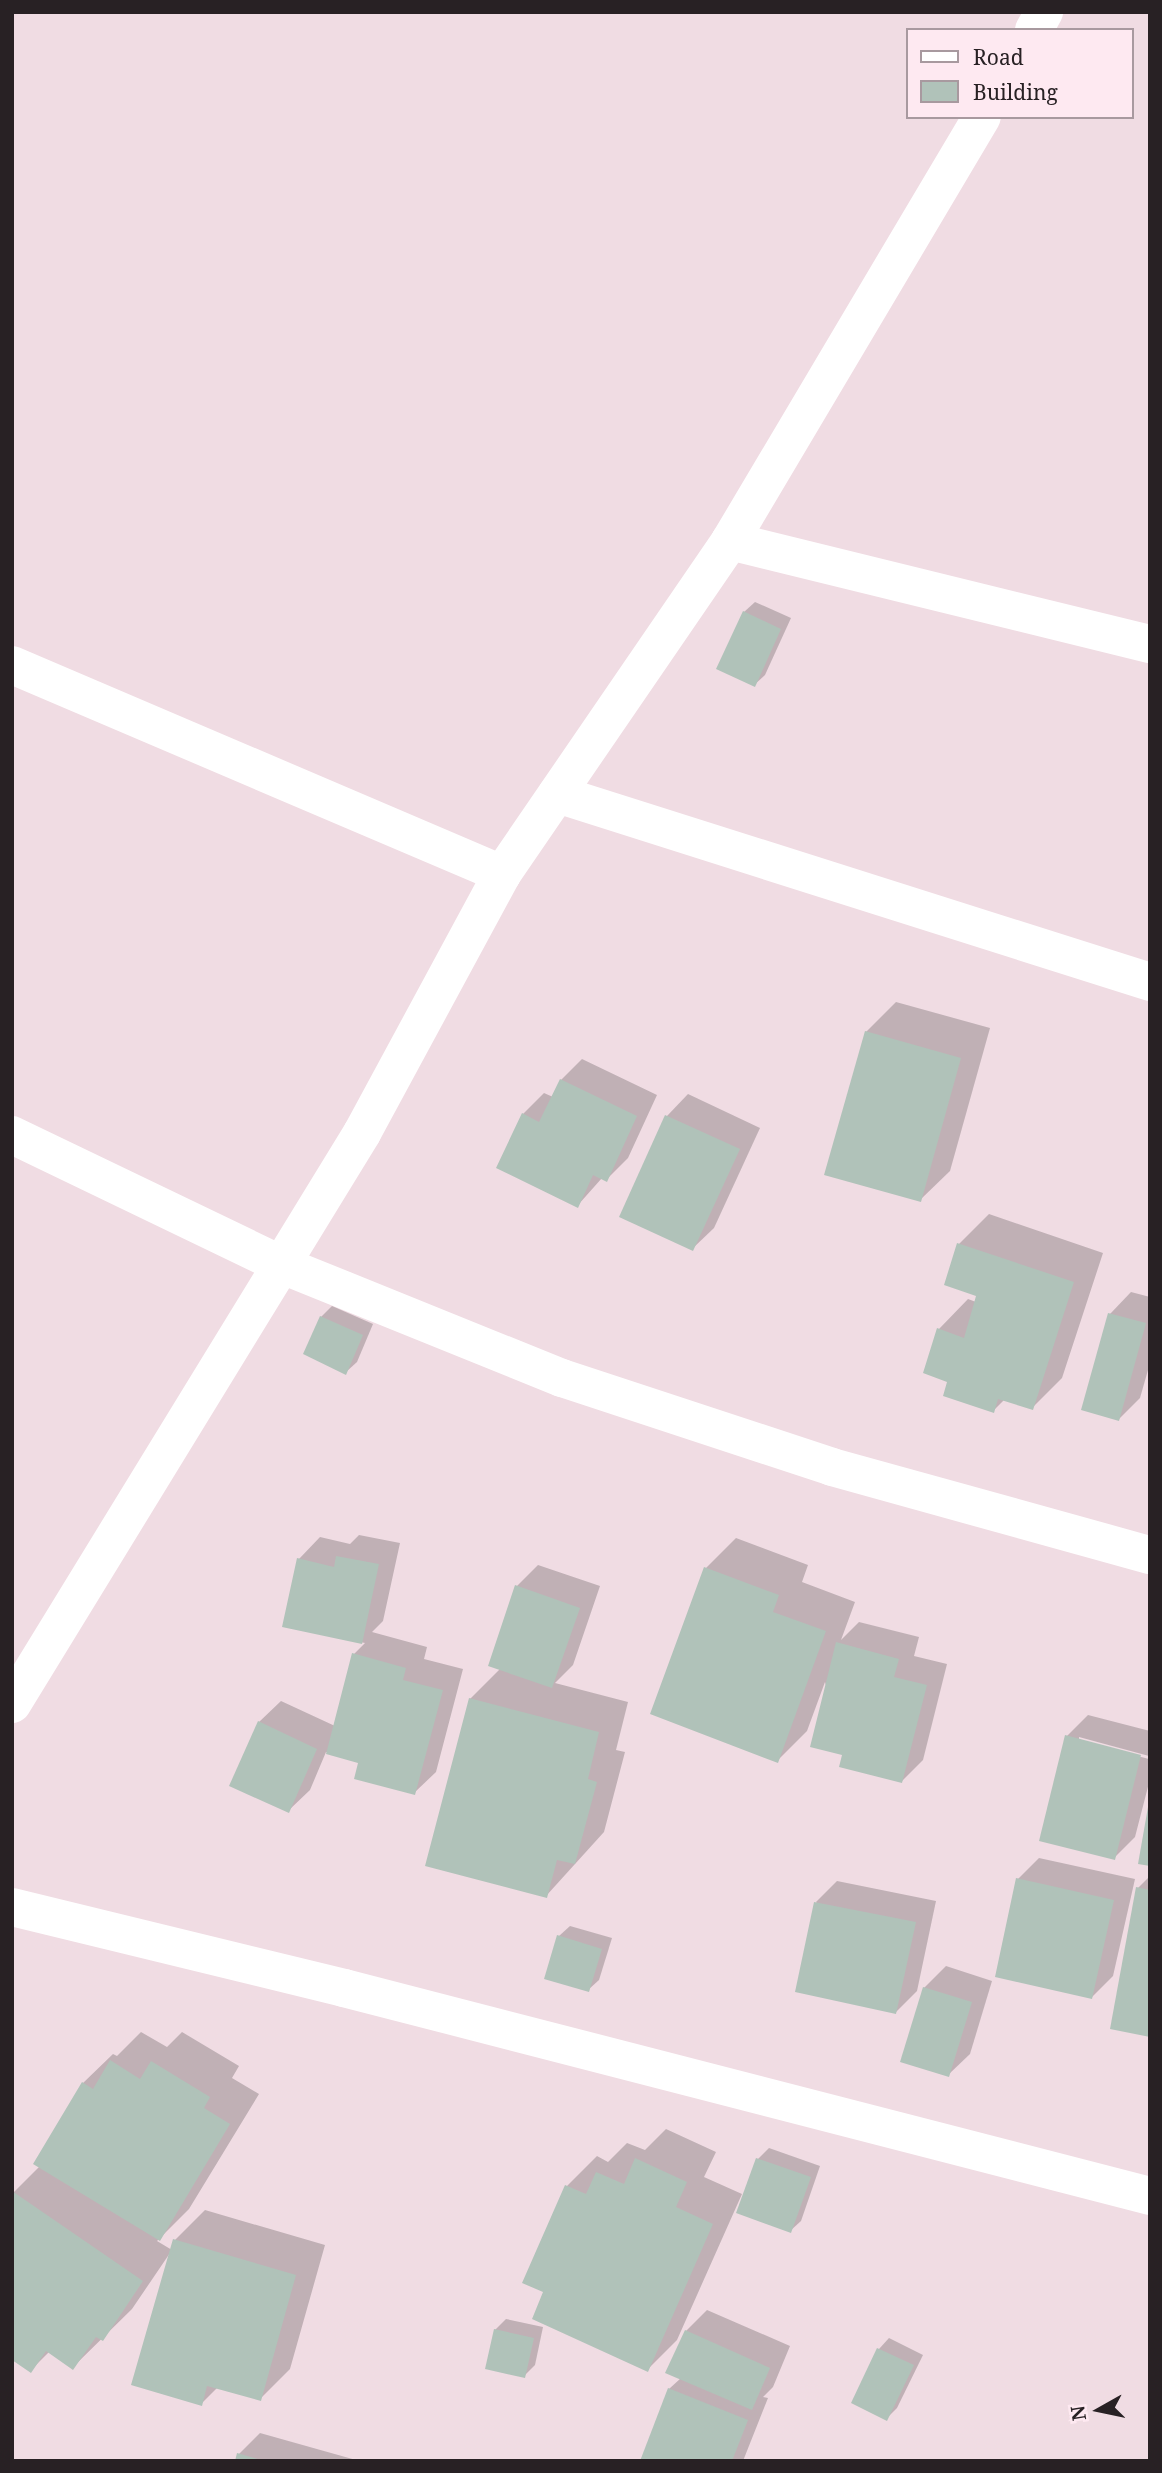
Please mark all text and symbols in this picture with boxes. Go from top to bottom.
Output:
legend [906,28,1134,119]
text: Road [973,43,1024,71]
text: Building [973,78,1058,106]
north arrow [1064,2375,1134,2445]
text: N [1064,2404,1092,2423]

